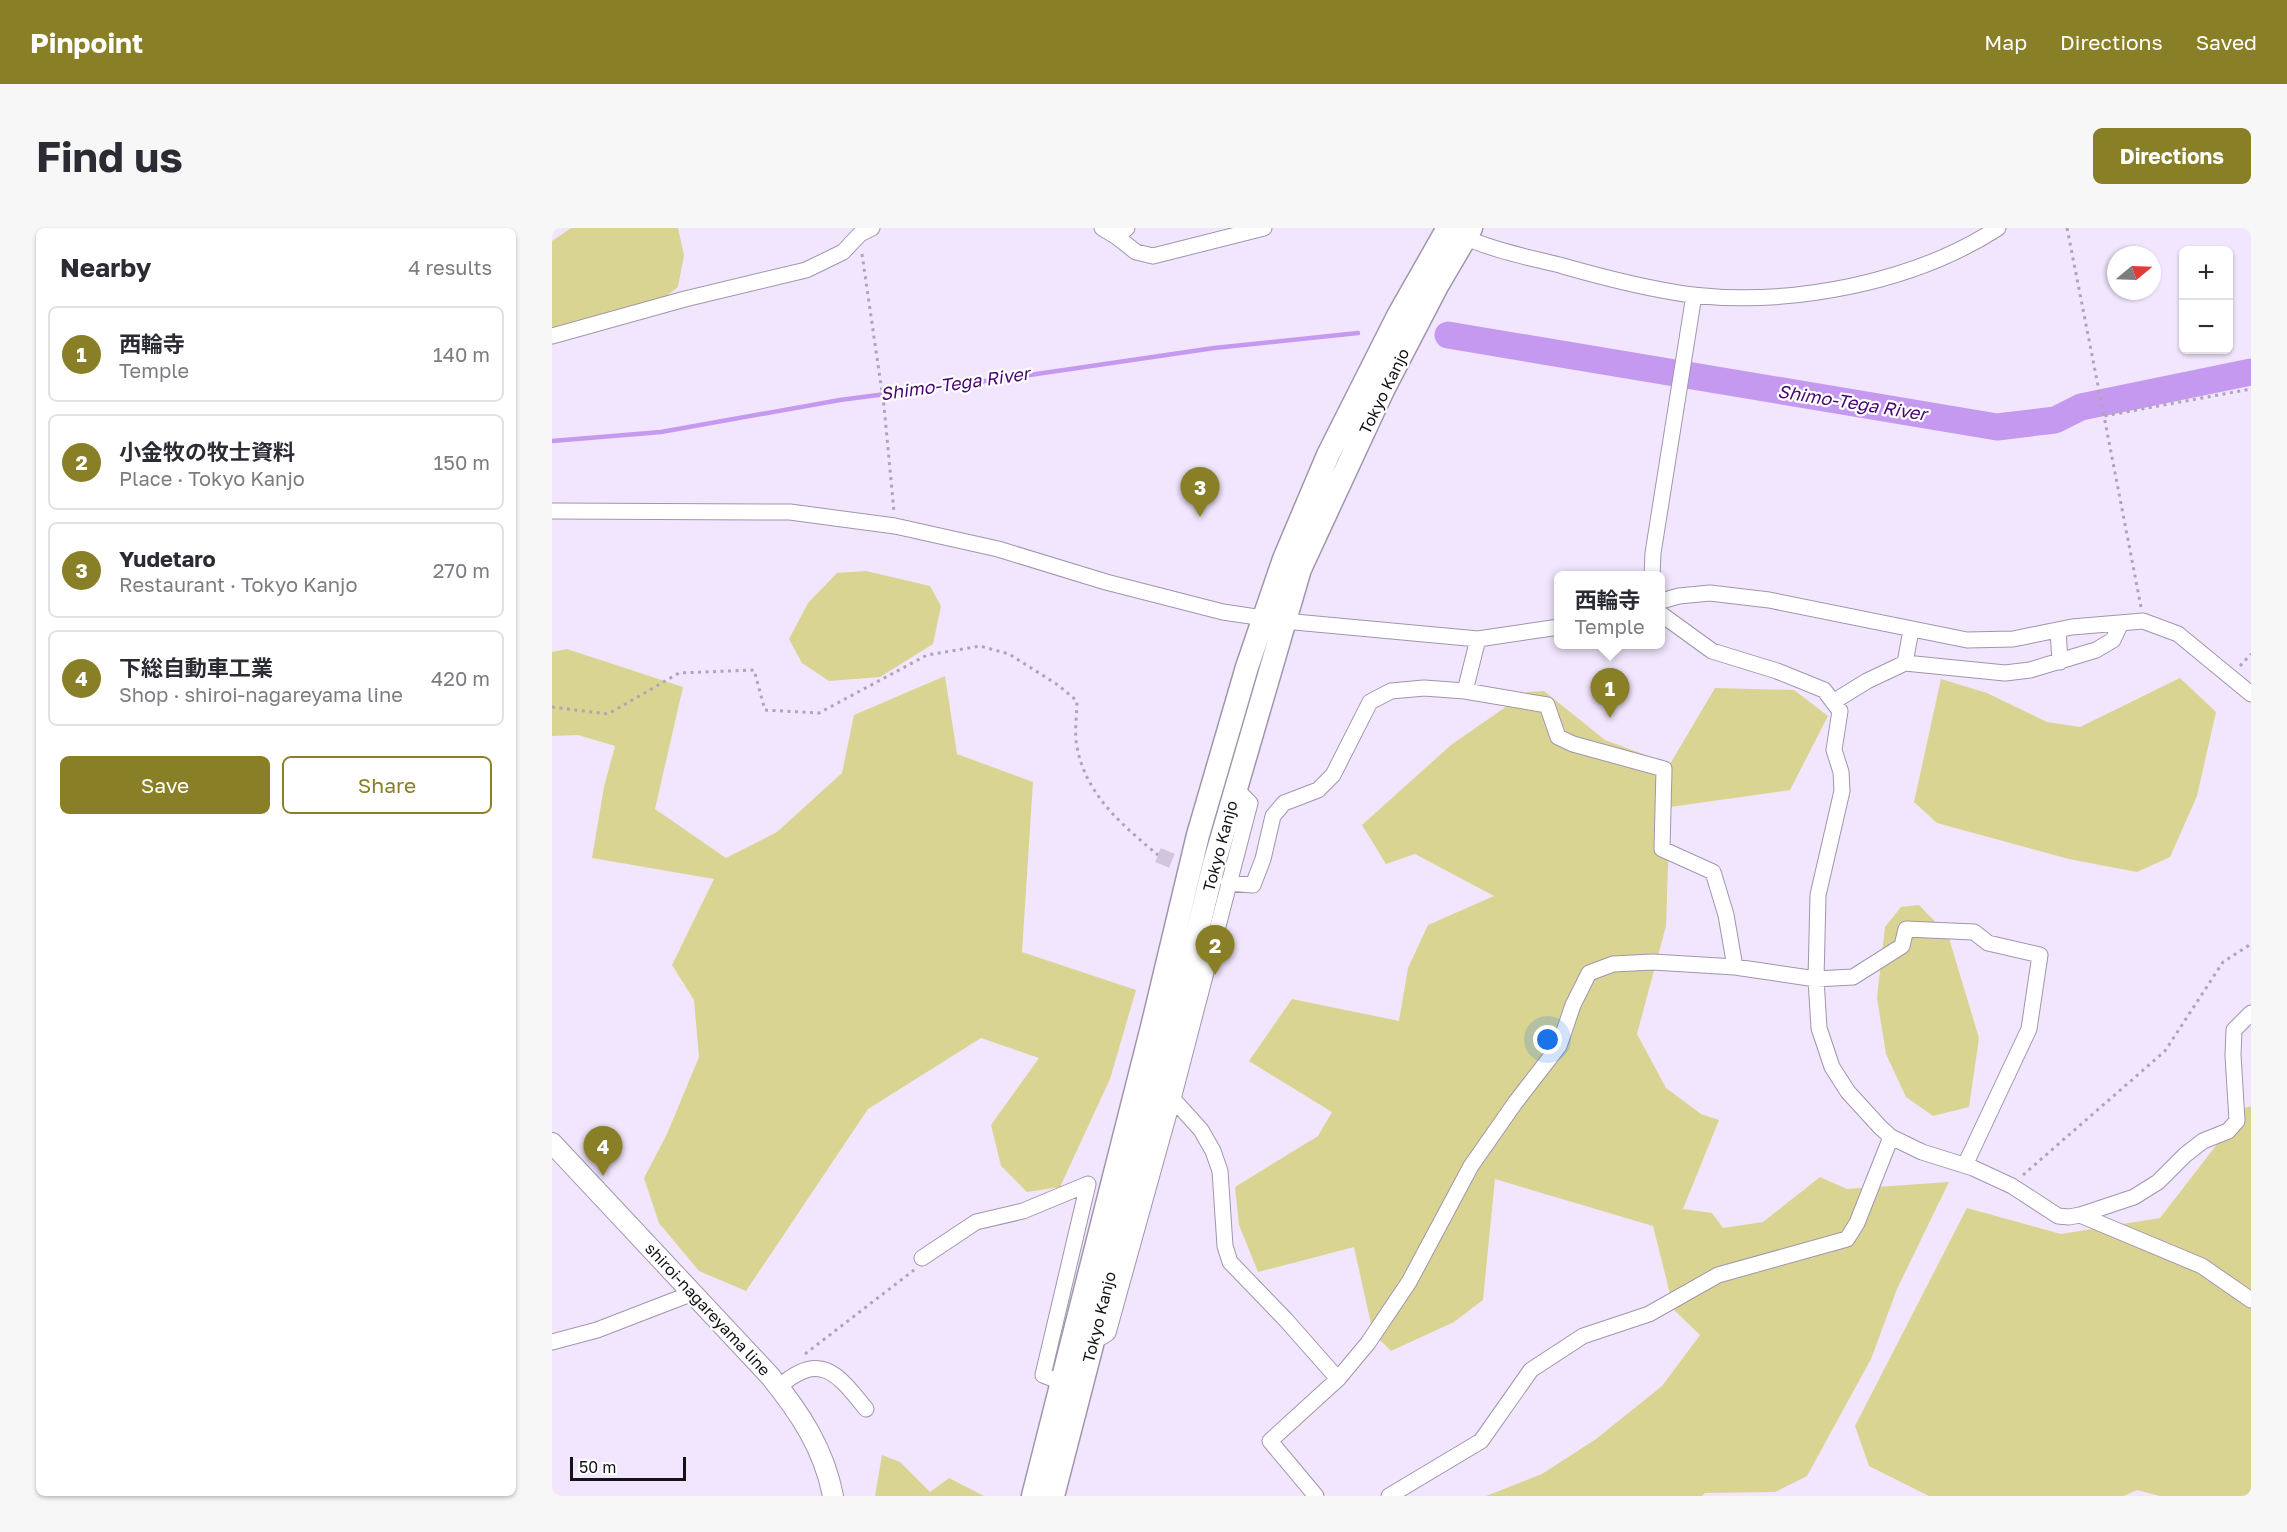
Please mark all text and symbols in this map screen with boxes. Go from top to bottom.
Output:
text: Pinpoint [30,26,143,59]
text: Map [1984,29,2027,55]
text: Directions [2060,29,2163,55]
text: Saved [2196,29,2257,55]
button: Directions [2093,128,2251,184]
text: Find us [36,131,183,181]
north arrow [2107,246,2161,300]
map controls [2179,246,2233,354]
button: + [2179,246,2233,300]
text: Nearby [60,252,151,283]
text: 4 results [408,255,492,279]
button: − [2179,300,2233,354]
text: 西輪寺 [119,330,185,357]
text: 1 [76,342,87,366]
text: 140 m [433,342,490,366]
street label: Tokyo Kanjo [1355,345,1413,437]
text: Temple [119,358,189,382]
water label: Shimo-Tega River [879,361,1034,404]
water label: Shimo-Tega River [1776,379,1931,425]
text: 小金牧の牧士資料 [119,438,295,465]
text: 2 [75,450,88,474]
text: 150 m [434,450,490,474]
text: Place · Tokyo Kanjo [119,466,305,490]
pin: 3 [1180,468,1220,517]
text: Yudetaro [119,545,216,572]
text: 3 [75,558,88,582]
text: 270 m [433,558,490,582]
popup [1554,571,1665,649]
text: Restaurant · Tokyo Kanjo [119,572,357,596]
text: 西輪寺 [1575,586,1641,613]
text: Temple [1575,614,1645,638]
text: 下総自動車工業 [119,654,273,681]
text: 4 [75,666,88,690]
text: 420 m [431,666,490,690]
pin: 1 [1590,668,1630,718]
text: Shop · shiroi-nagareyama line [119,682,403,706]
button: Save [60,756,270,814]
button: Share [282,756,492,814]
street label: Tokyo Kanjo [1198,798,1242,894]
pin: 2 [1196,926,1234,975]
your location [1533,1025,1562,1054]
pin: 4 [584,1126,622,1176]
street label: shiroi-nagareyama line [641,1238,775,1380]
street label: Tokyo Kanjo [1078,1269,1120,1365]
scale bar [570,1454,686,1482]
text: 50 m [579,1457,616,1477]

